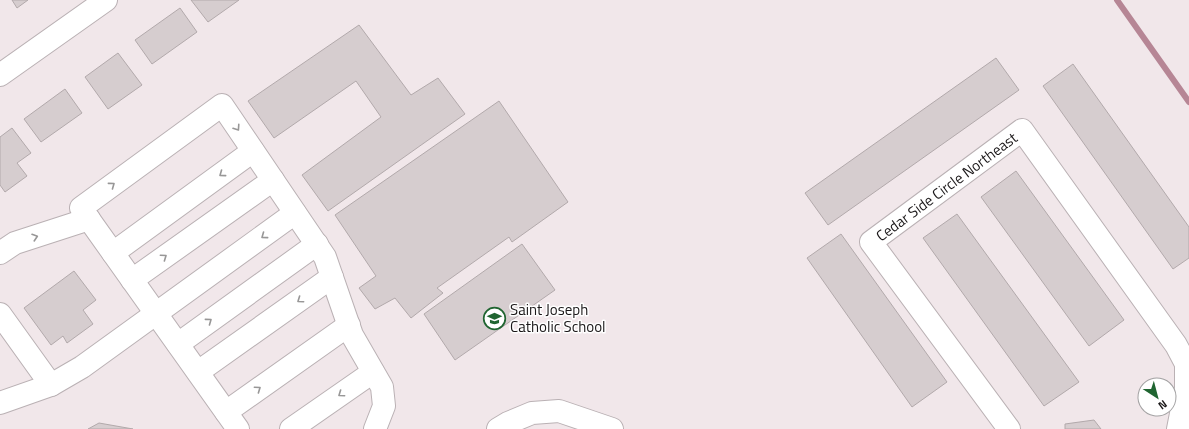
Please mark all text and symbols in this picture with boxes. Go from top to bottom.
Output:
one-way arrow [233,124,240,131]
street label: Cedar Side Circle Northeast [871,126,1022,246]
one-way arrow [219,169,226,176]
one-way arrow [108,183,115,190]
one-way arrow [261,231,268,238]
one-way arrow [31,233,38,241]
one-way arrow [160,254,167,262]
one-way arrow [298,295,305,302]
place label: Saint Joseph Catholic School [510,298,606,338]
school or university icon: Saint Joseph Catholic School [481,305,507,331]
one-way arrow [205,319,212,326]
north arrow [1137,377,1177,417]
one-way arrow [254,387,261,394]
one-way arrow [338,389,345,397]
text: N [1155,396,1171,414]

